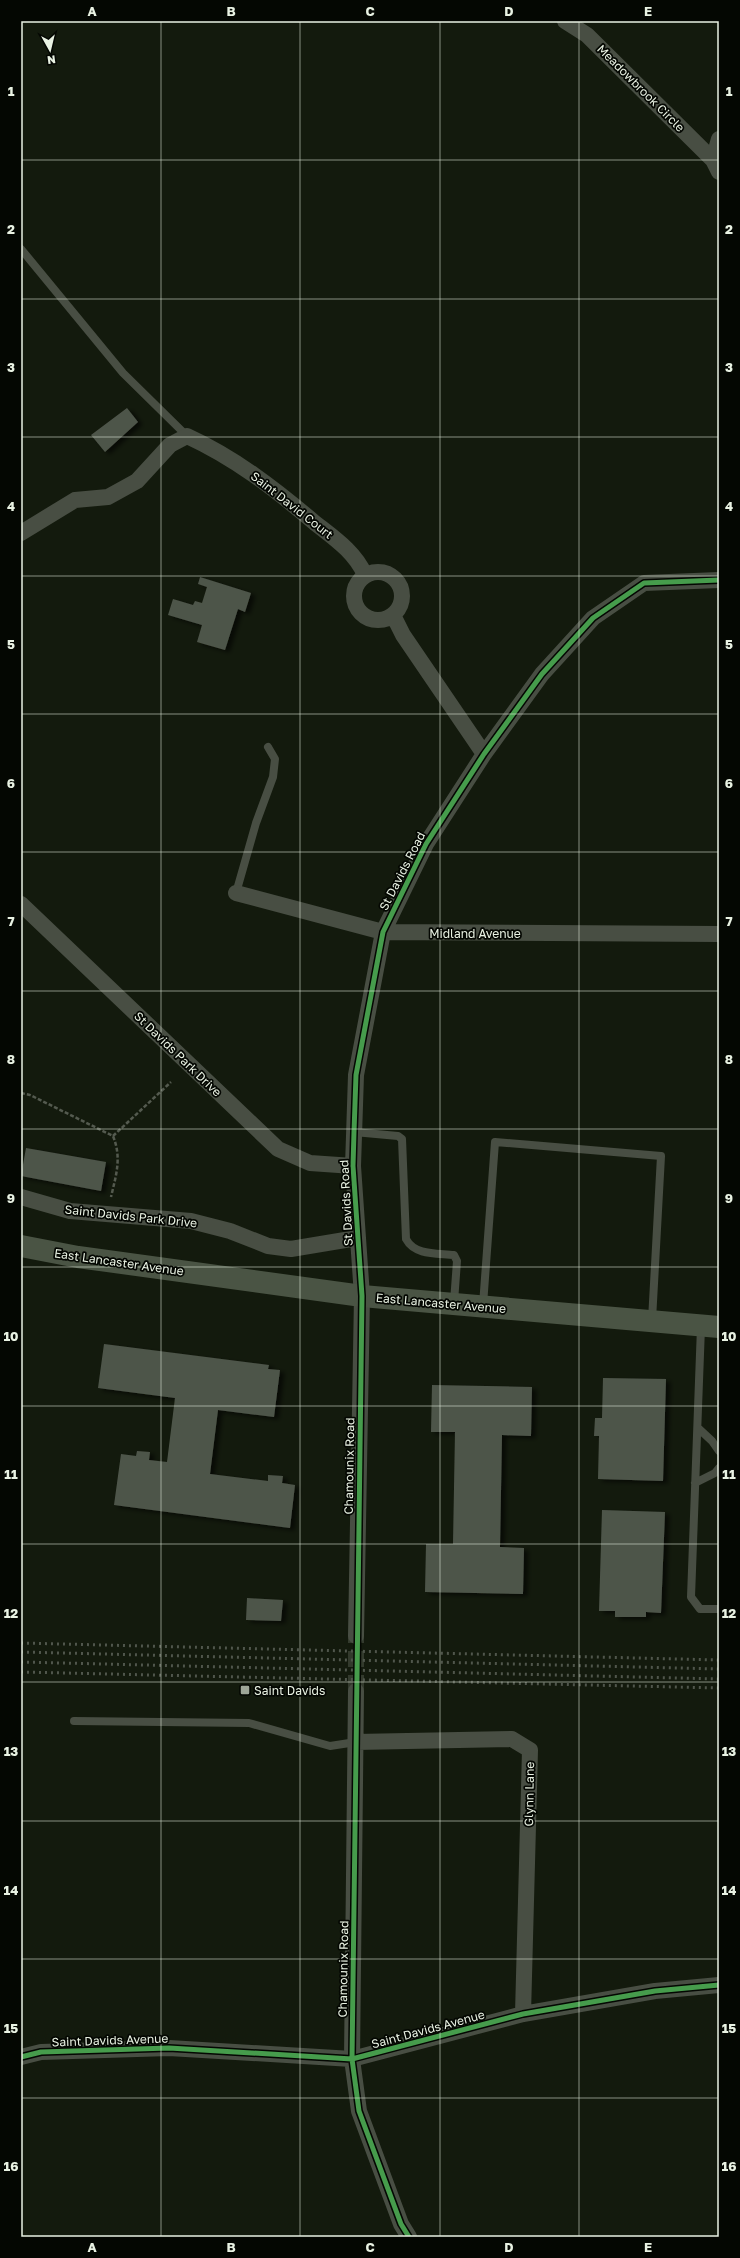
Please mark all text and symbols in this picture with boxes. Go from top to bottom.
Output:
text: A [87,3,97,19]
text: B [226,3,236,19]
text: C [365,3,375,19]
text: D [504,3,514,19]
text: E [644,3,652,19]
north arrow [30,30,70,70]
street label: Meadowbrook Circle [594,41,688,135]
text: N [46,53,57,67]
text: 1 [8,83,15,99]
text: 1 [726,83,733,99]
text: 2 [7,221,15,237]
text: 2 [725,221,733,237]
text: 3 [7,359,15,375]
text: 3 [725,359,733,375]
street label: Saint David Court [248,468,336,542]
text: 4 [7,498,15,514]
text: 4 [725,498,733,514]
text: 5 [7,636,15,652]
text: 5 [725,636,733,652]
text: 6 [7,775,15,791]
text: 6 [725,775,733,791]
street label: St Davids Road [376,829,428,913]
text: 7 [7,913,15,929]
text: 7 [725,913,733,929]
street label: Midland Avenue [429,926,521,941]
street label: St Davids Park Drive [131,1008,225,1100]
text: 8 [7,1051,15,1067]
text: 8 [725,1051,733,1067]
street label: St Davids Road [336,1160,356,1246]
text: 9 [7,1190,15,1206]
text: 9 [725,1190,733,1206]
street label: Saint Davids Park Drive [64,1202,198,1230]
street label: East Lancaster Avenue [53,1245,185,1279]
street label: East Lancaster Avenue [375,1290,507,1316]
text: 10 [3,1328,19,1344]
text: 10 [721,1328,737,1344]
street label: Chamounix Road [341,1417,357,1515]
text: 11 [4,1466,18,1482]
text: 11 [722,1466,736,1482]
text: 12 [4,1605,18,1621]
text: 12 [722,1605,736,1621]
place label: Saint Davids [254,1683,325,1698]
marker: Saint Davids [239,1684,251,1696]
text: 13 [4,1743,18,1759]
text: 13 [722,1743,736,1759]
street label: Glynn Lane [521,1762,537,1826]
text: 14 [4,1882,18,1898]
text: 14 [722,1882,736,1898]
street label: Chamounix Road [335,1920,351,2018]
street label: Saint Davids Avenue [370,2007,486,2051]
text: 15 [4,2020,18,2036]
text: 15 [722,2020,736,2036]
street label: Saint Davids Avenue [51,2030,169,2050]
text: 16 [4,2158,18,2174]
text: 16 [722,2158,736,2174]
text: A [87,2239,97,2255]
text: B [226,2239,236,2255]
text: C [365,2239,375,2255]
text: D [504,2239,514,2255]
text: E [644,2239,652,2255]

